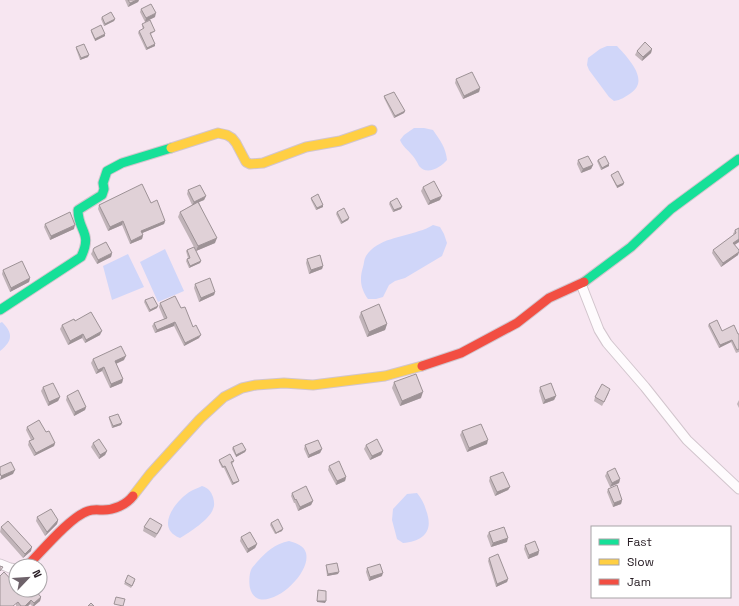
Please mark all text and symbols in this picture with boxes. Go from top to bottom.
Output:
legend [591,526,731,598]
text: Fast [627,534,652,550]
text: Slow [627,554,654,570]
north arrow [8,558,48,598]
text: N [29,567,45,580]
text: Jam [627,574,651,590]

